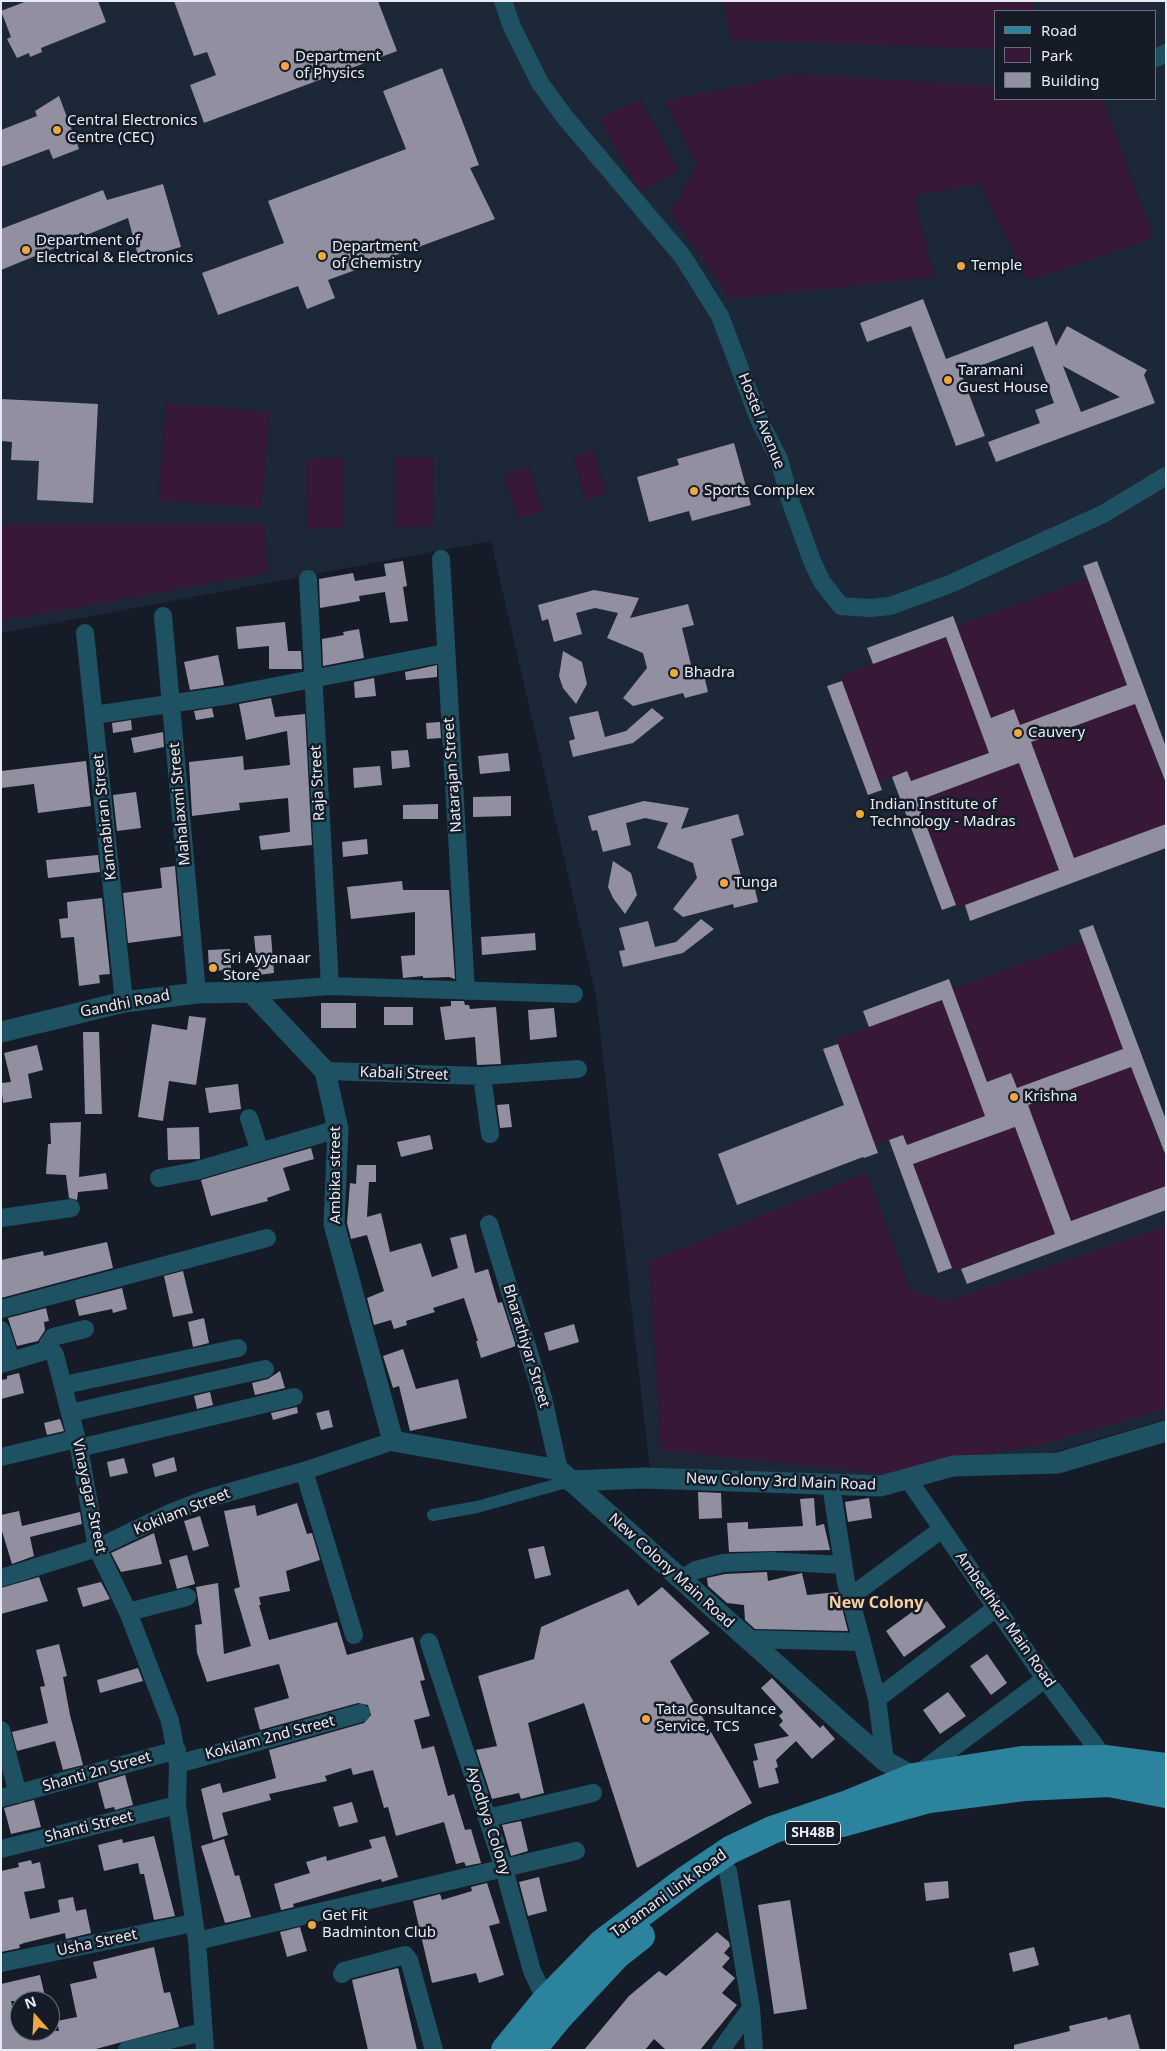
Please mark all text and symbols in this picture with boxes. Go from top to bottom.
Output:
legend [994,10,1157,100]
text: Road [1041,20,1077,40]
text: Park [1041,45,1073,65]
place label: Department of Physics [295,48,381,83]
marker: Department of Physics [279,60,291,72]
text: Building [1041,70,1099,90]
place label: Central Electronics Centre (CEC) [67,112,197,147]
marker: Central Electronics Centre (CEC) [51,124,63,136]
place label: Department of Electrical & Electronics [36,232,193,267]
place label: Department of Chemistry [332,238,422,273]
marker: Department of Electrical & Electronics [20,244,32,256]
marker: Department of Chemistry [316,250,328,262]
place label: Temple [971,257,1022,275]
marker: Temple [955,260,967,272]
place label: Taramani Guest House [958,362,1048,397]
street label: Hostel Avenue [734,370,788,472]
marker: Taramani Guest House [942,374,954,386]
place label: Sports Complex [704,482,815,500]
marker: Sports Complex [688,485,700,497]
place label: Bhadra [684,664,735,682]
marker: Bhadra [668,667,680,679]
street label: Natarajan Street [440,717,466,833]
place label: Cauvery [1028,724,1085,742]
marker: Cauvery [1012,727,1024,739]
street label: Mahalaxmi Street [166,742,194,866]
street label: Raja Street [307,745,329,821]
street label: Kannabiran Street [89,753,121,881]
place label: Indian Institute of Technology - Madras [870,796,1016,831]
marker: Indian Institute of Technology - Madras [854,808,866,820]
place label: Tunga [734,874,778,892]
marker: Tunga [718,877,730,889]
place label: Sri Ayyanaar Store [223,950,311,985]
marker: Sri Ayyanaar Store [207,962,219,974]
street label: Gandhi Road [79,986,171,1022]
street label: Kabali Street [359,1063,449,1085]
place label: Krishna [1024,1088,1077,1106]
marker: Krishna [1008,1091,1020,1103]
street label: Ambika street [327,1126,345,1224]
street label: Bharathiyar Street [499,1282,553,1410]
street label: Vinayagar Street [68,1437,110,1555]
street label: New Colony 3rd Main Road [686,1470,876,1494]
street label: Kokilam Street [131,1484,233,1540]
street label: New Colony Main Road [605,1510,737,1632]
street label: Ambedhkar Main Road [951,1549,1059,1691]
district label: New Colony [829,1593,923,1613]
place label: Tata Consultance Service, TCS [656,1701,776,1736]
street label: Kokilam 2nd Street [203,1712,337,1764]
marker: Tata Consultance Service, TCS [640,1713,652,1725]
street label: Shanti 2n Street [41,1748,153,1796]
street label: Ayodhya Colony [462,1764,514,1878]
street label: Shanti Street [43,1807,135,1847]
road number: SH48B [786,1822,840,1845]
street label: Taramani Link Road [608,1846,730,1942]
place label: Get Fit Badminton Club [322,1907,436,1942]
marker: Get Fit Badminton Club [306,1919,318,1931]
street label: Usha Street [55,1926,139,1960]
north arrow [10,1991,60,2041]
text: N [22,1991,39,2013]

